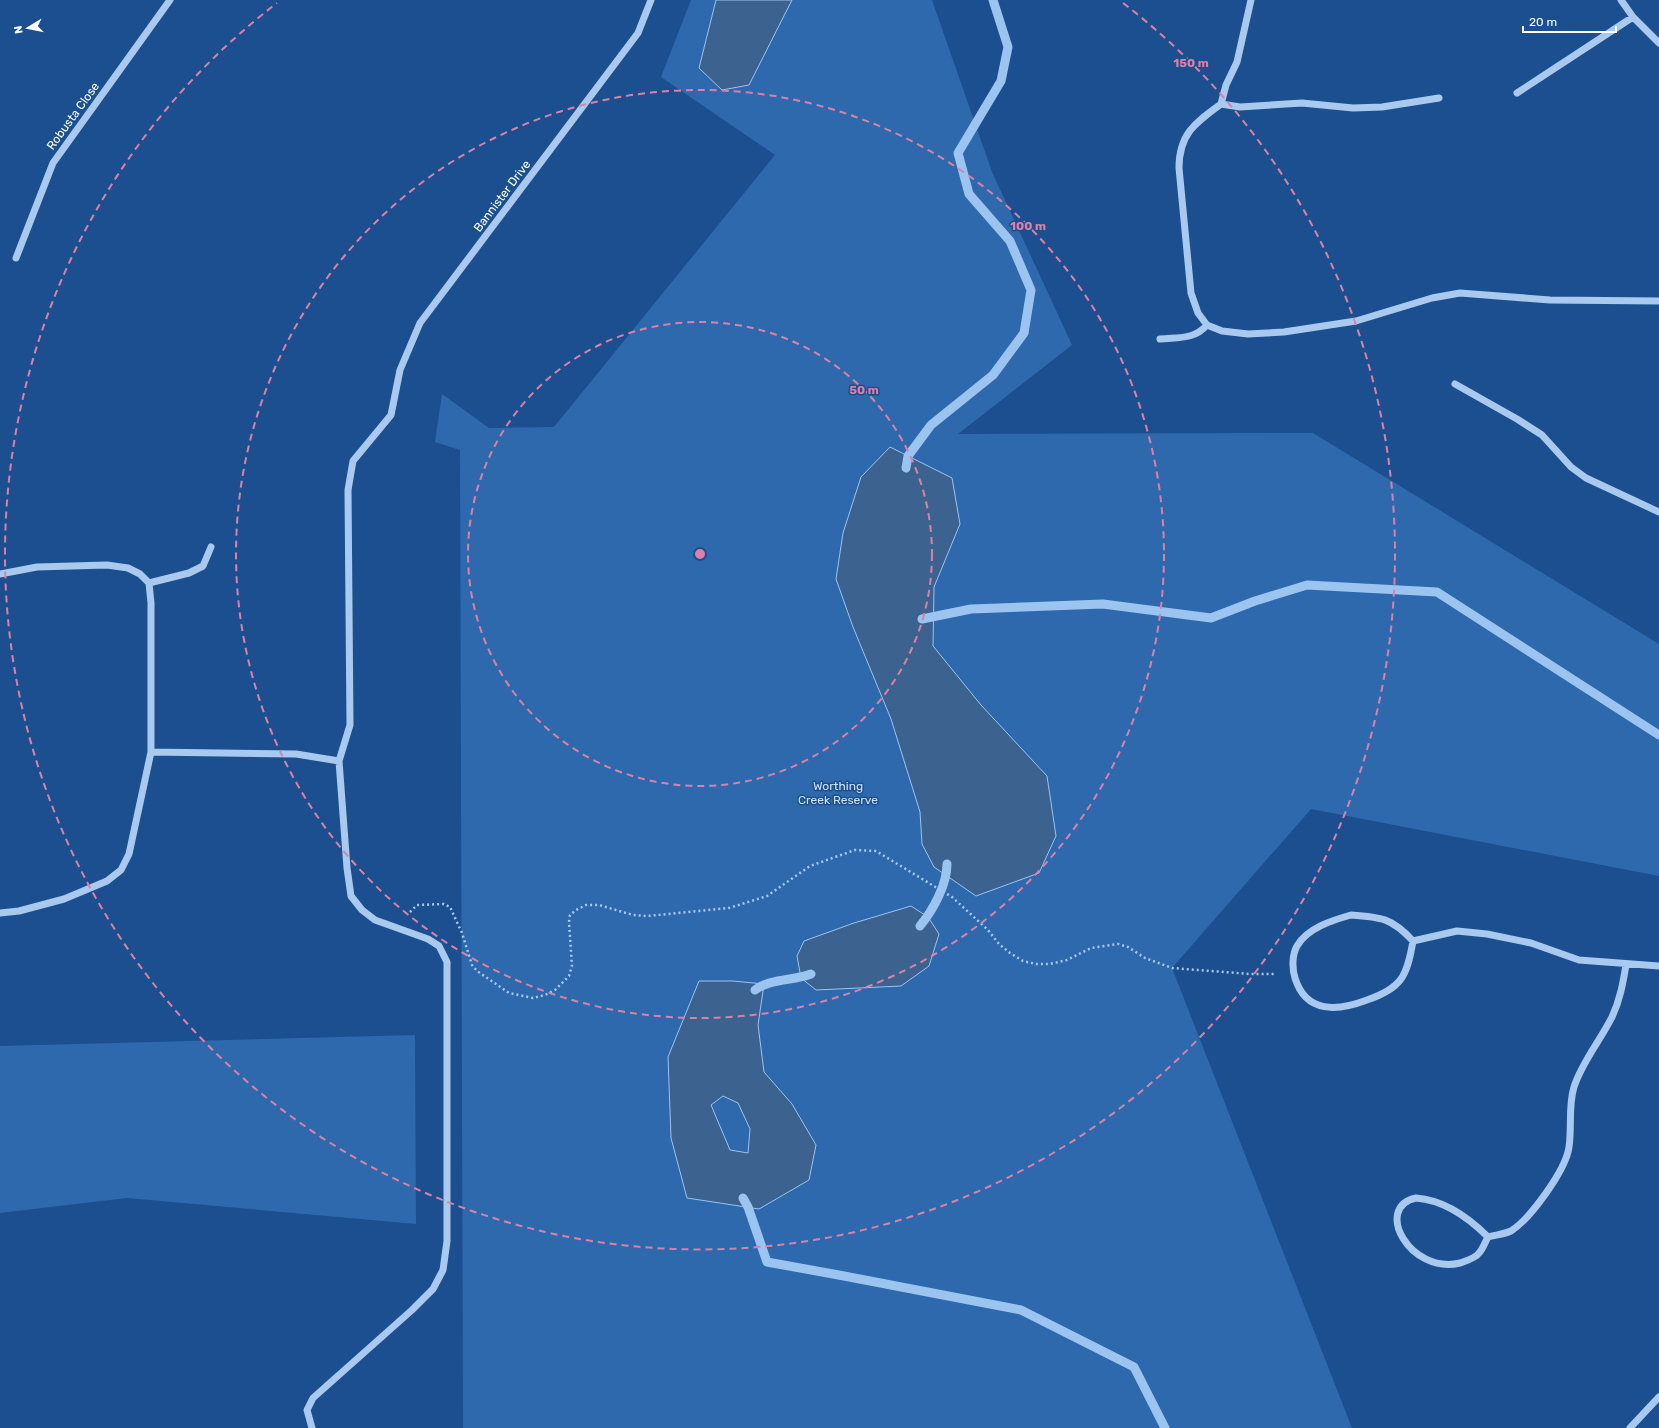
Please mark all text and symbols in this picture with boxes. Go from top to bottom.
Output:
north arrow [8,8,48,48]
scale bar [1523,8,1616,34]
text: 20 m [1529,15,1557,29]
text: N [12,25,26,35]
text: 150 m [1173,56,1209,70]
street label: Robusta Close [44,79,102,152]
street label: Bannister Drive [471,157,534,234]
text: 100 m [1010,219,1046,233]
text: 50 m [849,383,879,397]
centre of rings [693,547,707,561]
park label: Worthing Creek Reserve [798,779,878,807]

